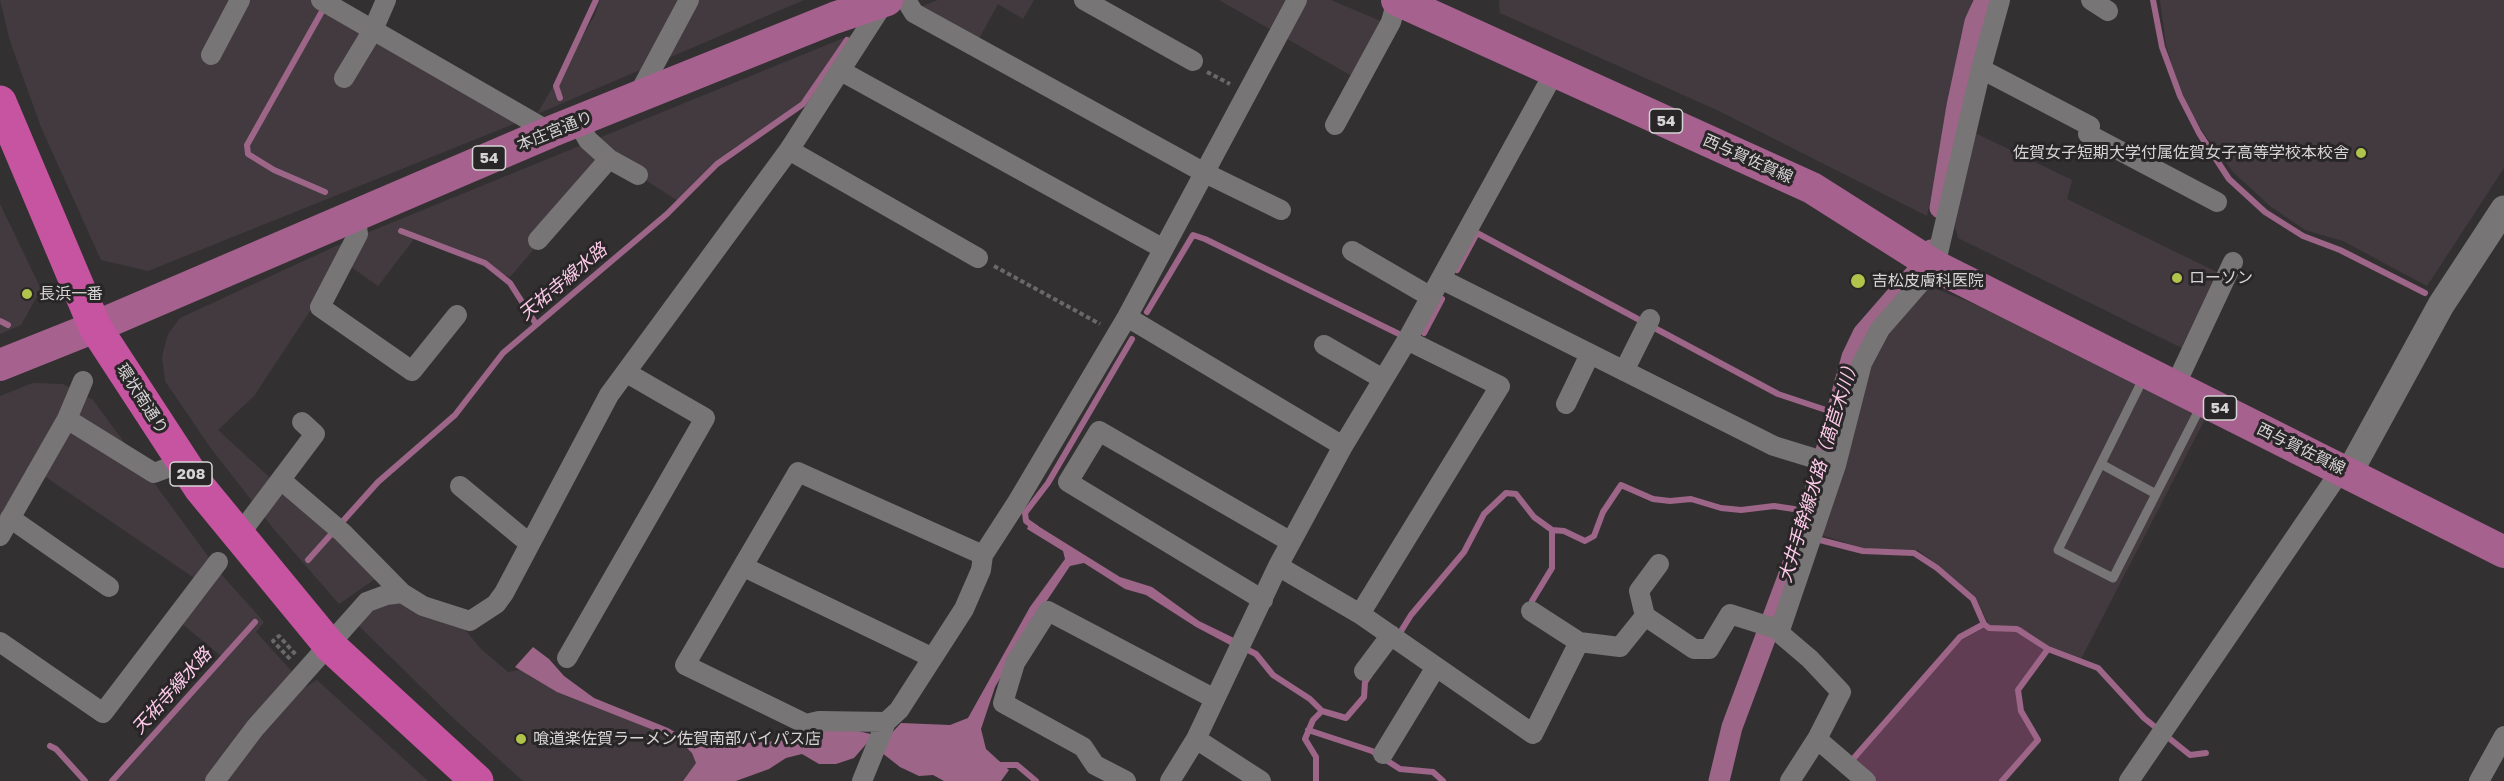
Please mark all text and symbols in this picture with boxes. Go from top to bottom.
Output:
street label: 本庄宮通り [514,107,596,155]
road number: 54 [1650,109,1682,133]
street label: 西与賀佐賀線 [1700,131,1796,187]
place label: 佐賀女子短期大学付属佐賀女子高等学校本校舎 [2013,143,2349,163]
road number: 54 [472,146,506,170]
marker: 佐賀女子短期大学付属佐賀女子高等学校本校舎 [2354,146,2368,160]
water label: 天祐寺線水路 [515,239,611,325]
place label: ローソン [2189,268,2253,288]
place label: 吉松皮膚科医院 [1872,271,1984,291]
marker: ローソン [2170,271,2184,285]
marker: 吉松皮膚科医院 [1849,272,1867,290]
place label: 長浜一番 [39,284,103,304]
marker: 長浜一番 [20,287,34,301]
water label: 大井手幹線水路（萵苣木川） [1774,355,1864,585]
street label: 環状南通り [112,360,172,438]
road number: 54 [2204,396,2236,420]
street label: 西与賀佐賀線 [2254,419,2348,479]
road number: 208 [170,462,212,486]
water label: 天祐寺線水路 [128,644,216,738]
place label: 喰道楽佐賀ラーメン佐賀南部バイパス店 [533,729,821,749]
marker: 喰道楽佐賀ラーメン佐賀南部バイパス店 [514,732,528,746]

